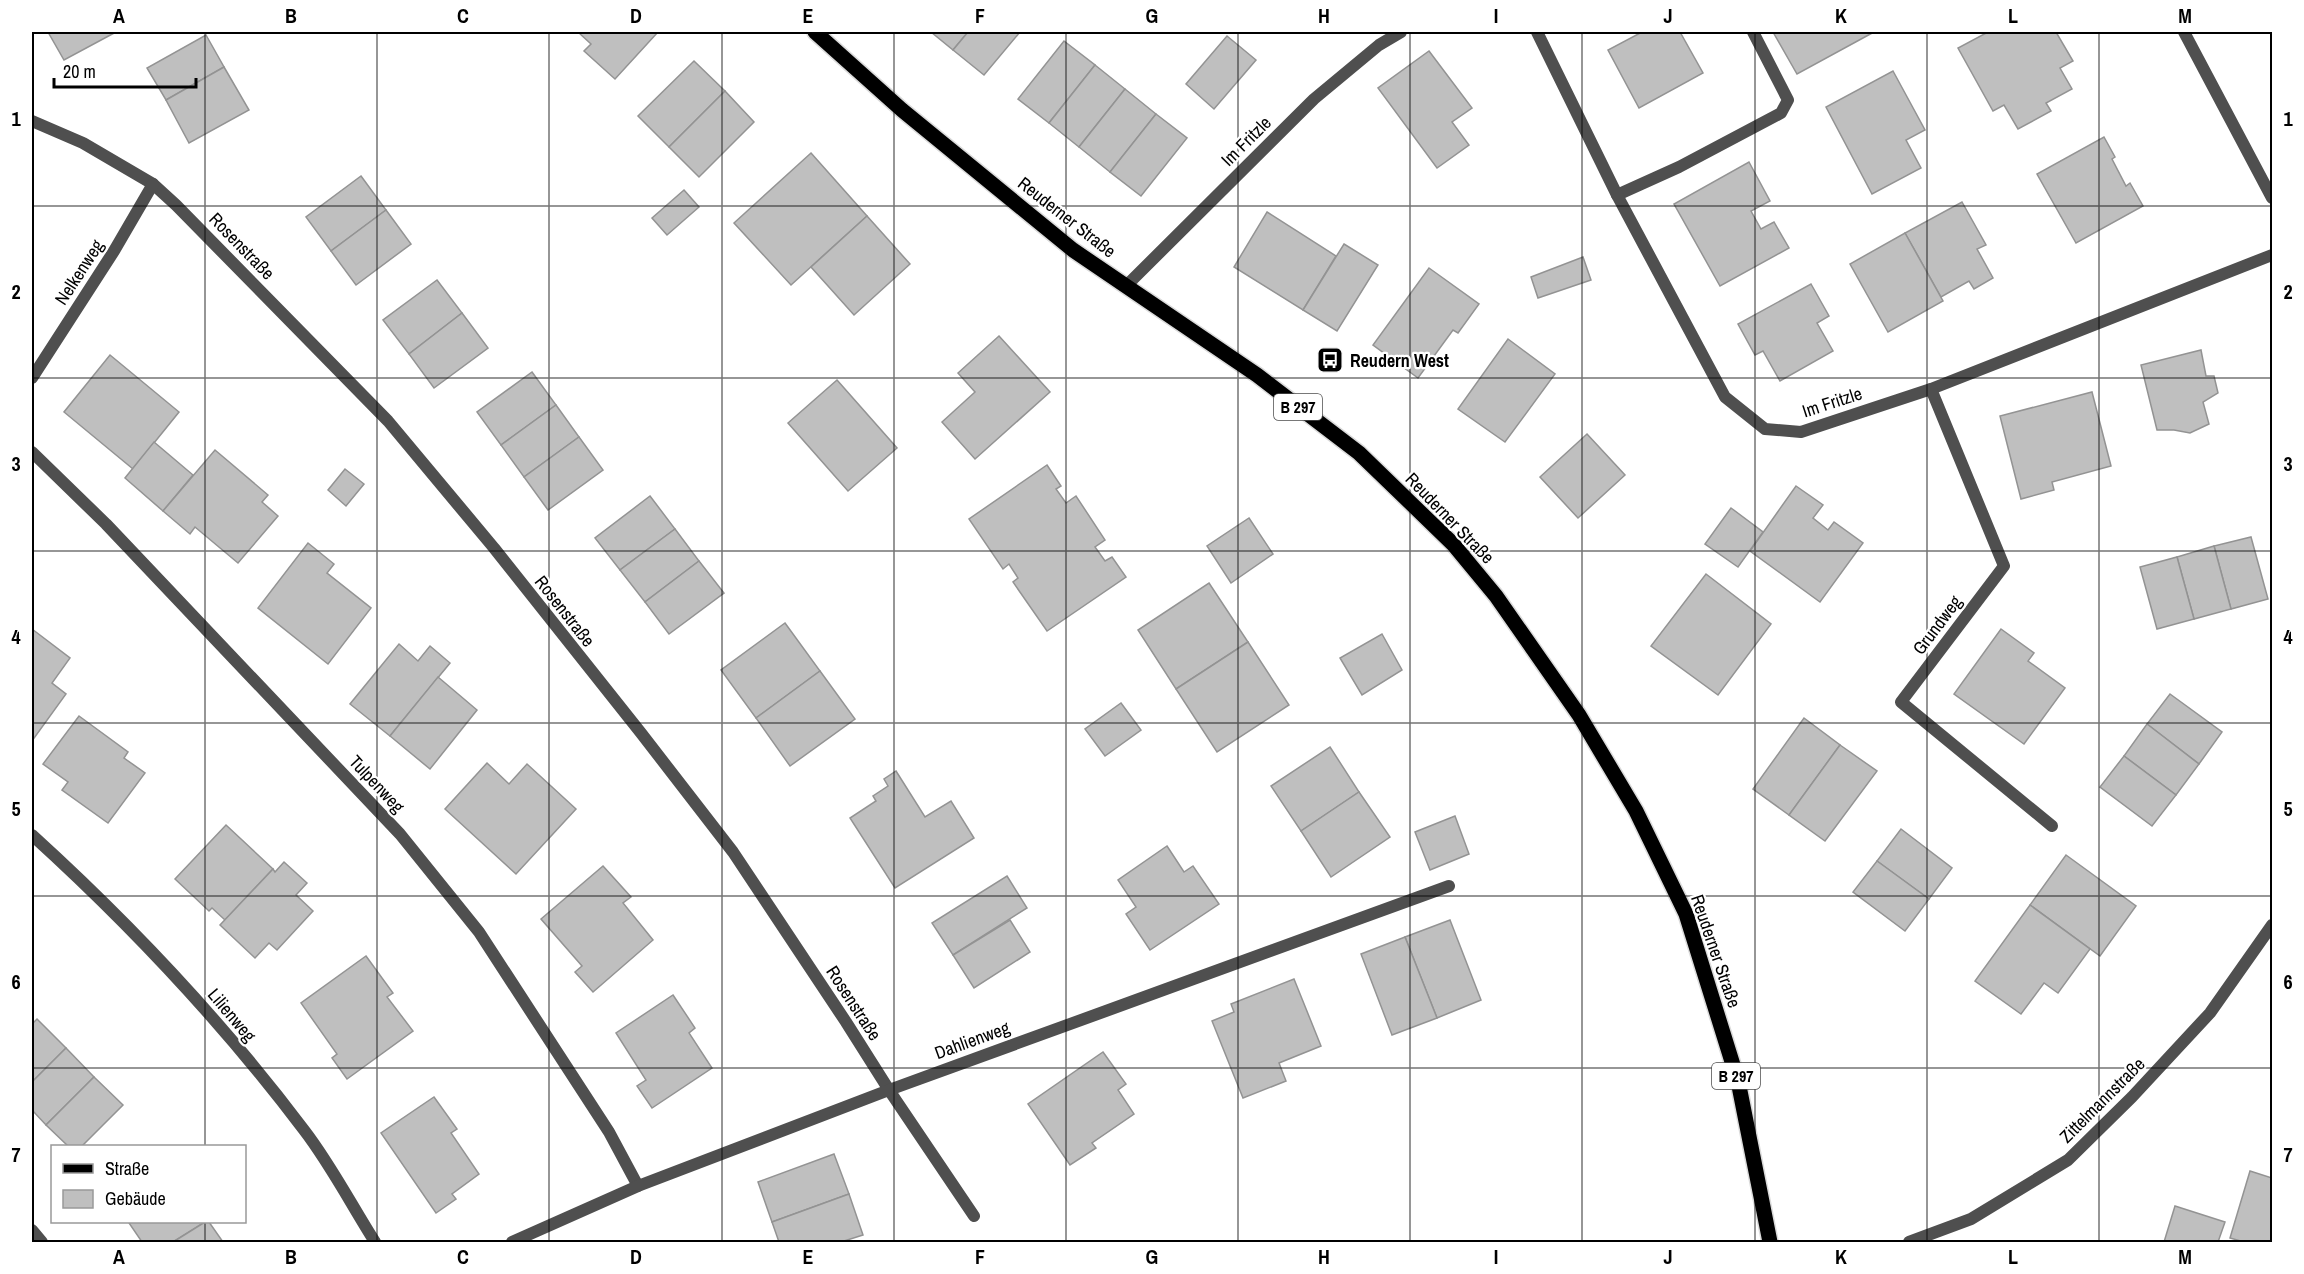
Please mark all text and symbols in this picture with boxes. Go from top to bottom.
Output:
text: A [113,2,125,29]
text: B [285,2,297,29]
text: C [457,2,469,29]
text: D [630,2,642,29]
text: E [803,2,814,29]
text: F [975,2,985,29]
text: G [1146,2,1158,29]
text: H [1318,2,1330,29]
text: I [1494,2,1498,29]
text: J [1663,2,1673,29]
text: K [1835,2,1847,29]
text: L [2008,2,2018,29]
text: M [2178,2,2192,29]
scale bar [54,51,196,89]
text: 20 m [63,59,96,84]
text: 1 [11,105,21,132]
text: 1 [2283,105,2293,132]
street label: Im Fritzle [1215,110,1277,172]
street label: Reuderner Straße [1013,171,1121,263]
street label: Rosenstraße [204,207,280,285]
street label: Nelkenweg [49,234,110,309]
text: 2 [11,278,21,305]
text: 2 [2283,278,2293,305]
bus stop icon: Reudern West [1315,345,1345,375]
place label: Reudern West [1350,348,1449,373]
street label: Im Fritzle [1799,381,1865,423]
road number: B 297 [1274,394,1322,420]
text: 3 [11,450,21,477]
text: 3 [2283,450,2293,477]
street label: Reuderner Straße [1400,467,1500,569]
street label: Rosenstraße [529,570,601,652]
street label: Grundweg [1907,590,1968,660]
text: 4 [11,623,21,650]
text: 4 [2283,623,2293,650]
street label: Tulpenweg [344,750,411,819]
text: 5 [11,795,21,822]
text: 5 [2283,795,2293,822]
street label: Reuderner Straße [1685,891,1747,1011]
street label: Rosenstraße [821,961,887,1045]
text: 6 [11,968,21,995]
text: 6 [2283,968,2293,995]
street label: Lilienweg [202,983,262,1048]
street label: Dahlienweg [931,1015,1014,1065]
street label: Zittelmannstraße [2054,1052,2150,1148]
road number: B 297 [1712,1063,1760,1089]
text: 7 [11,1141,21,1168]
text: 7 [2283,1141,2293,1168]
legend [51,1145,246,1223]
text: Straße [105,1156,149,1181]
text: Gebäude [105,1186,166,1211]
text: A [113,1243,125,1270]
text: B [285,1243,297,1270]
text: C [457,1243,469,1270]
text: D [630,1243,642,1270]
text: E [803,1243,814,1270]
text: F [975,1243,985,1270]
text: G [1146,1243,1158,1270]
text: H [1318,1243,1330,1270]
text: I [1494,1243,1498,1270]
text: J [1663,1243,1673,1270]
text: K [1835,1243,1847,1270]
text: L [2008,1243,2018,1270]
text: M [2178,1243,2192,1270]

